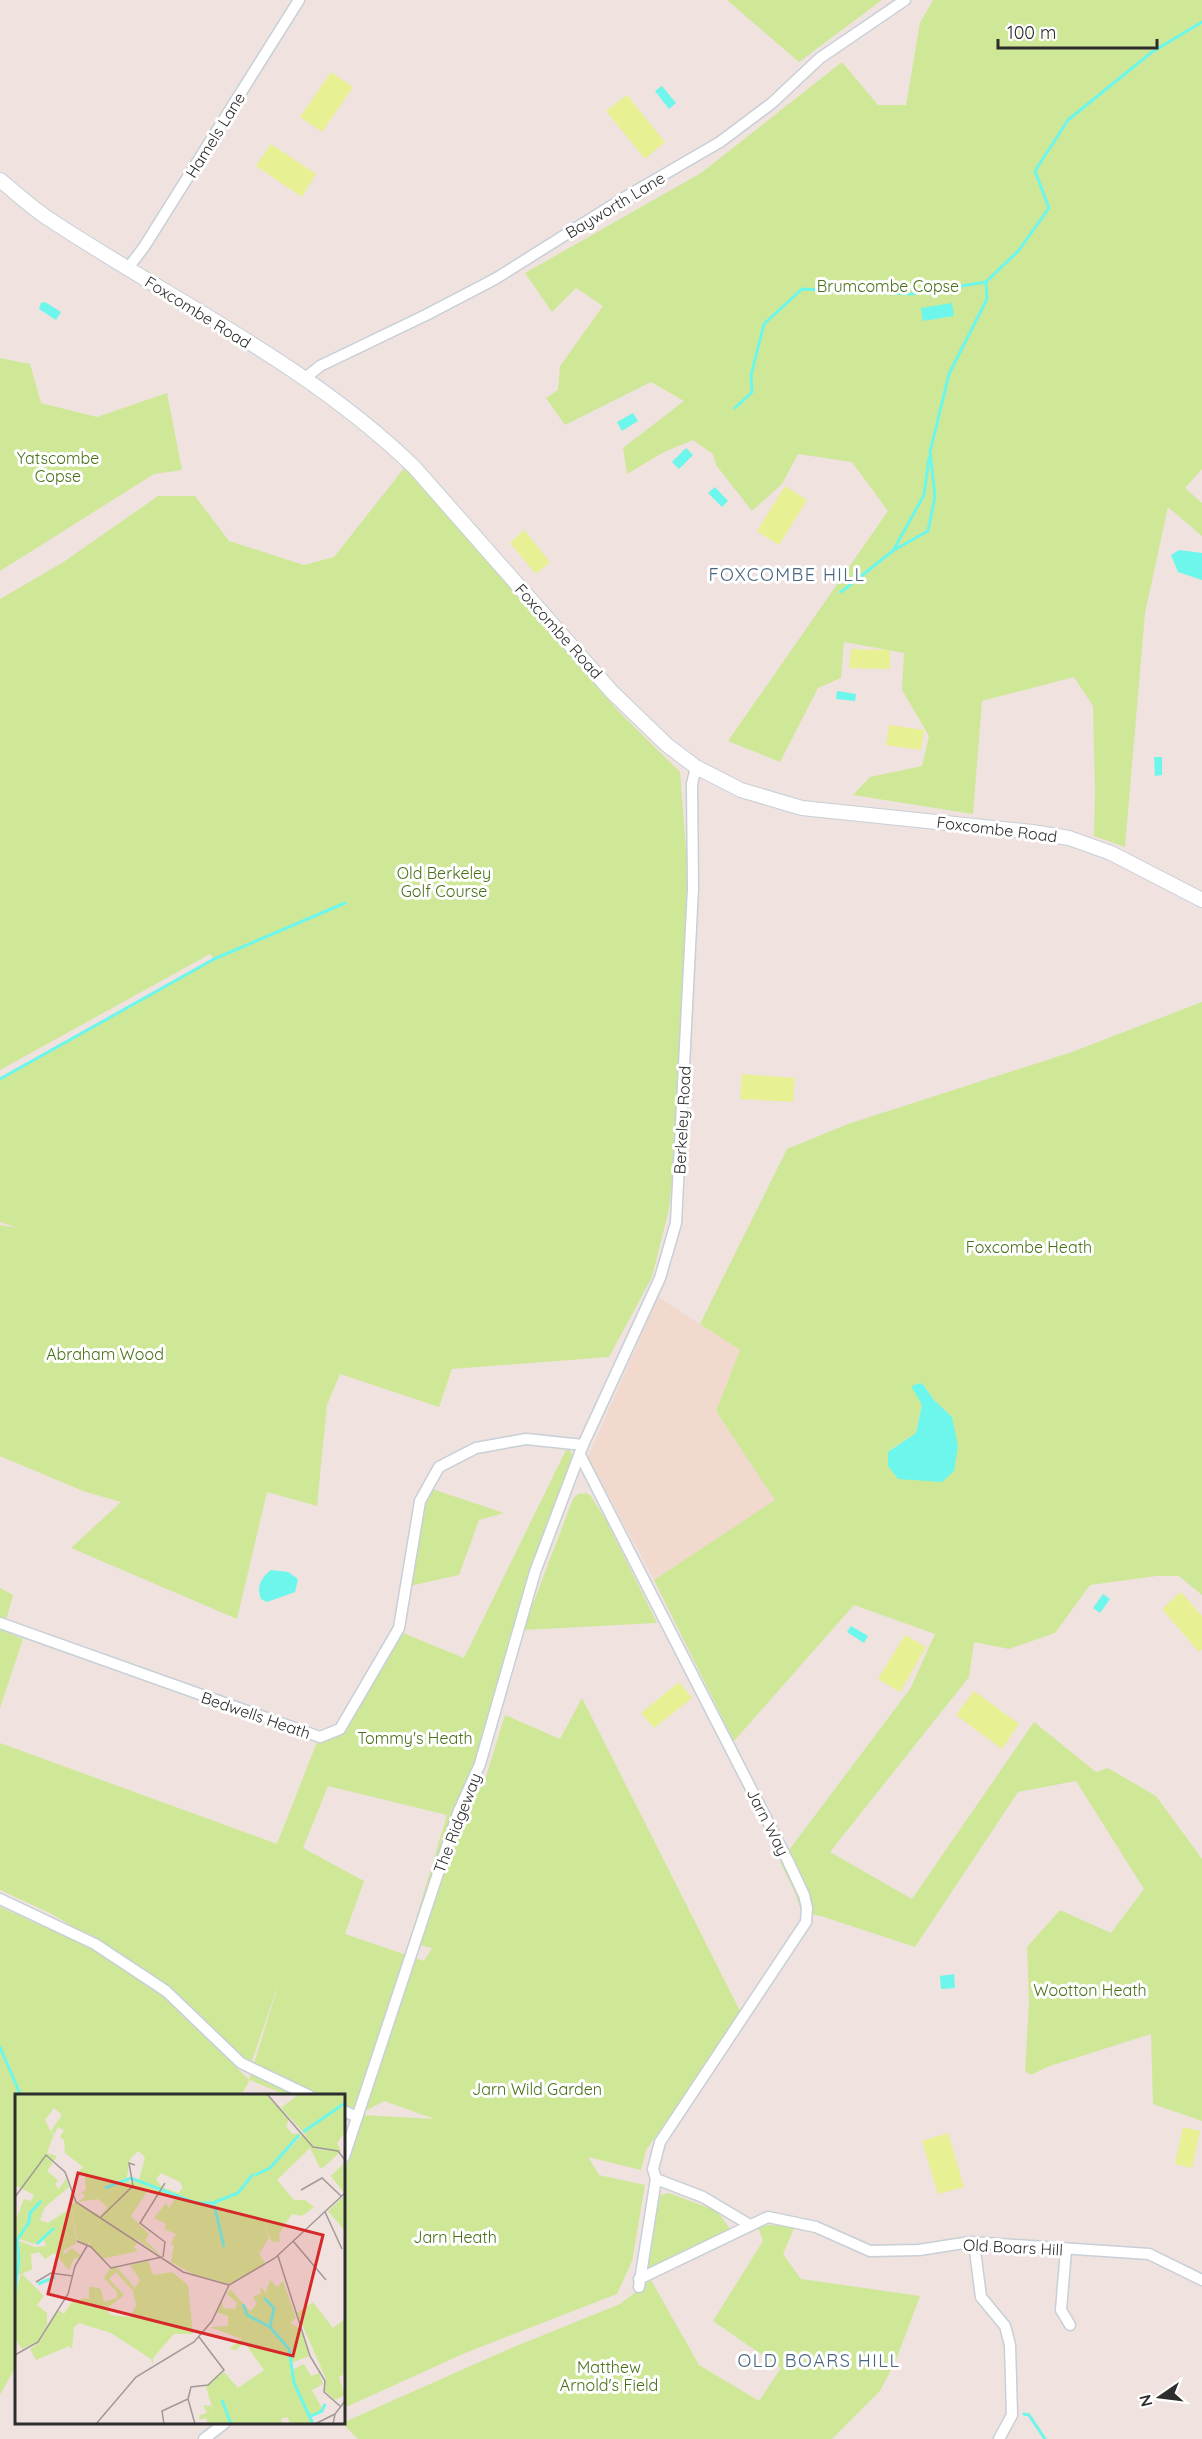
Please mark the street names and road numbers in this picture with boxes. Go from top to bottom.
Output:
street label: Hamels Lane [181,89,249,181]
street label: Bayworth Lane [562,167,668,243]
street label: Foxcombe Road [141,271,255,353]
street label: Foxcombe Road [511,579,607,683]
street label: Foxcombe Road [936,812,1058,846]
street label: Berkeley Road [669,1065,695,1175]
street label: Bedwells Heath [199,1687,313,1743]
street label: The Ridgeway [429,1770,485,1876]
street label: Jarn Way [743,1785,793,1859]
street label: Old Boars Hill [963,2234,1063,2260]

